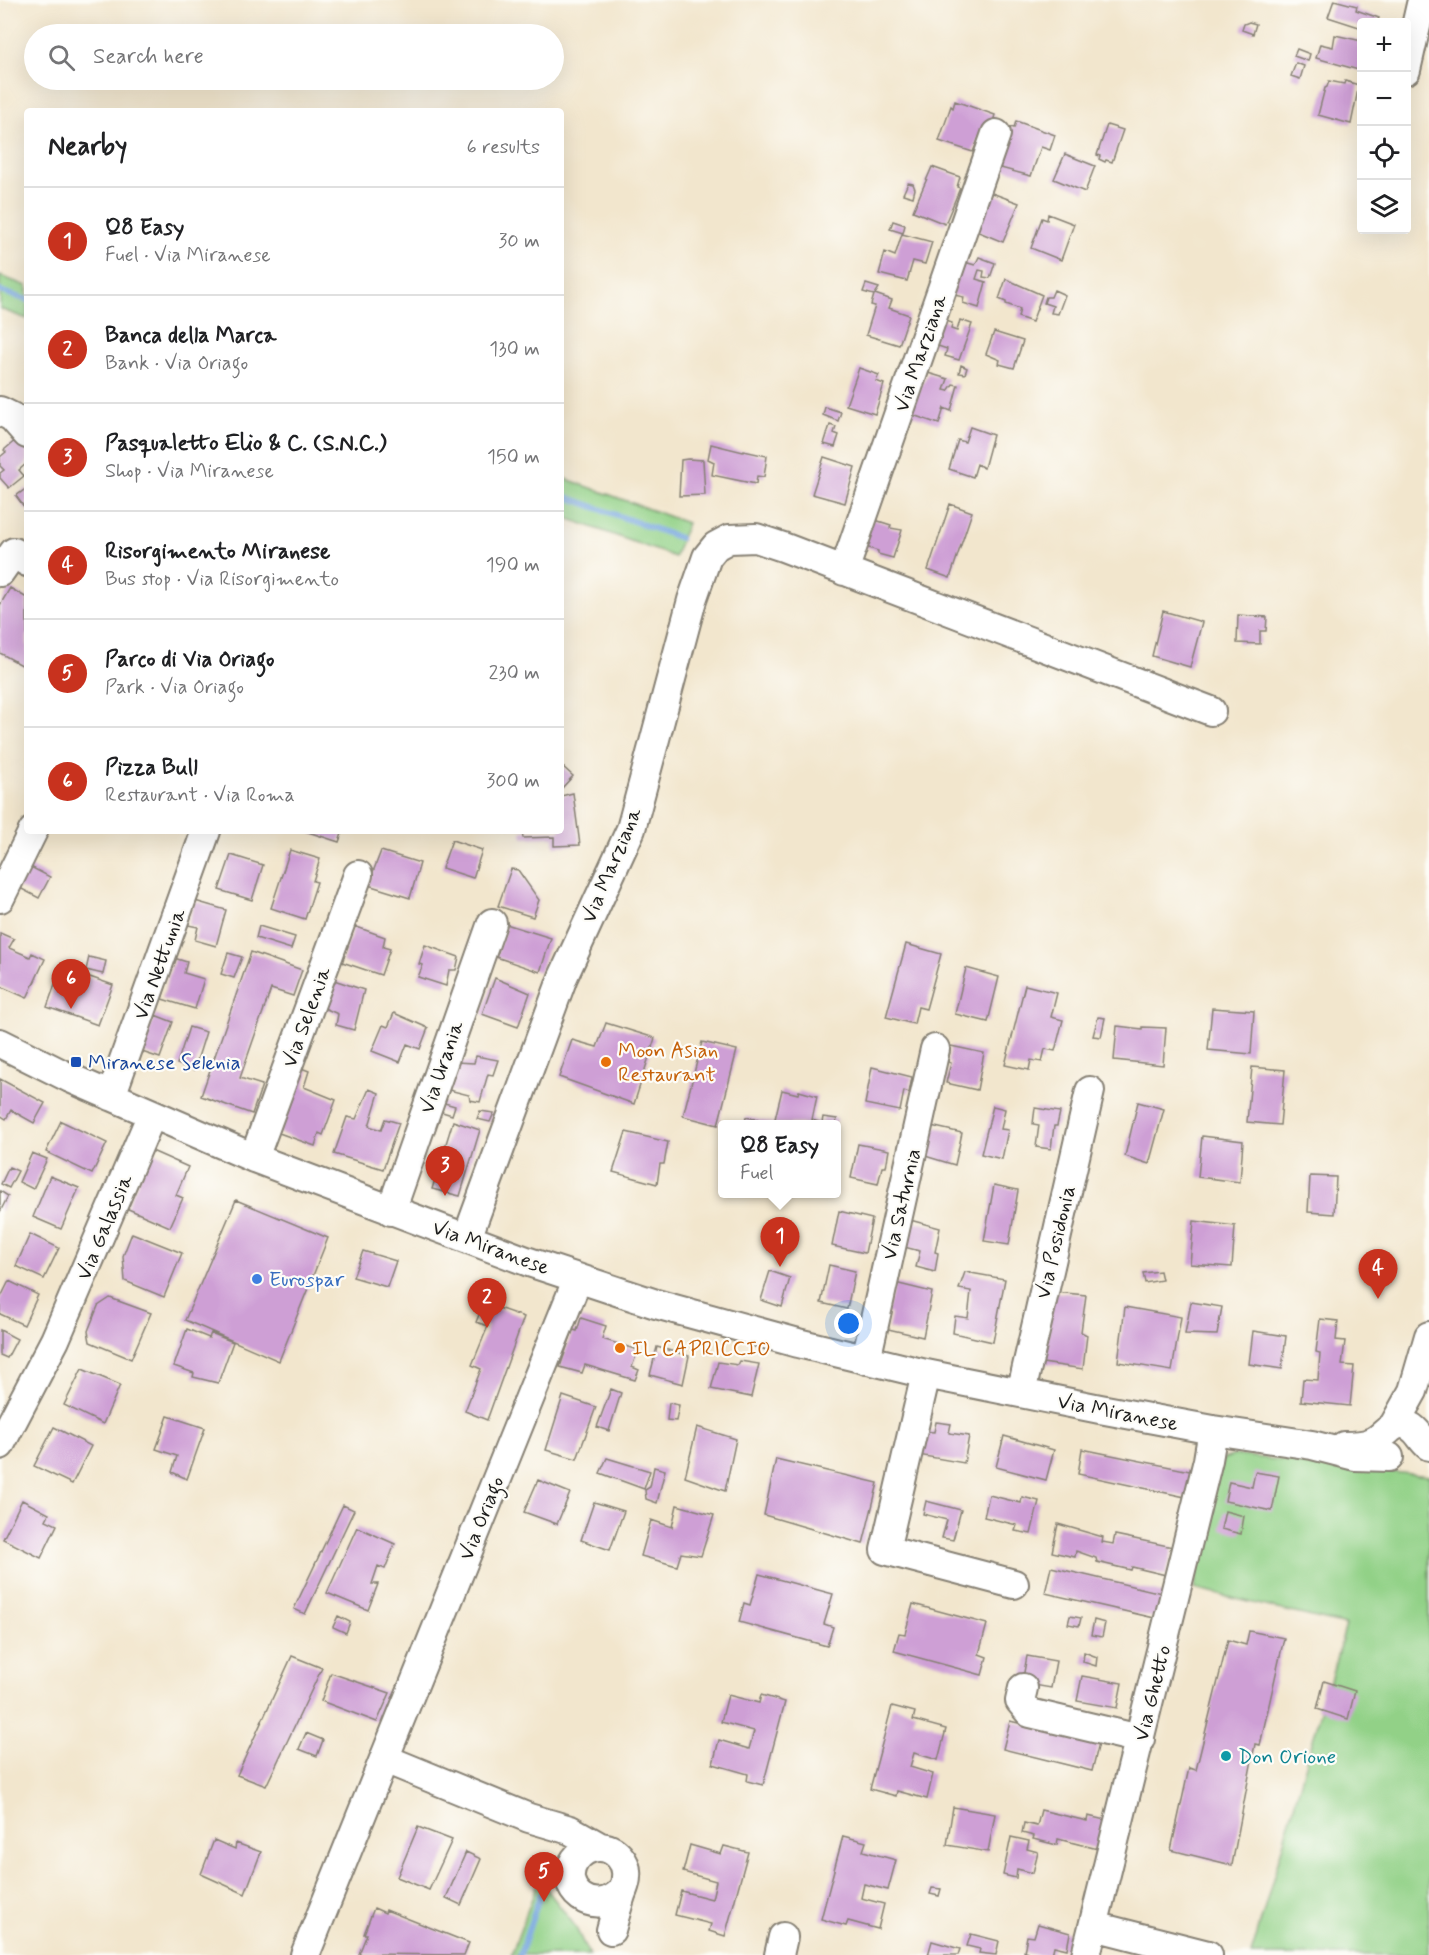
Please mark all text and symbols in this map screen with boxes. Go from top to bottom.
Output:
map controls [1357,18,1411,234]
button: + [1357,18,1411,72]
search box [24,24,564,90]
icon: search [45,41,78,74]
text: Search here [93,43,204,71]
button: − [1357,72,1411,126]
button: locate [1357,126,1411,180]
text: Nearby [48,130,127,164]
text: 6 results [467,134,540,161]
button: layers [1357,180,1411,234]
text: Q8 Easy [105,214,184,242]
text: 1 [63,228,72,255]
text: 30 m [498,228,540,255]
text: Fuel · Via Miranese [105,242,271,269]
street label: Via Marziana [888,290,954,416]
text: Banca della Marca [105,322,276,350]
text: 2 [63,336,72,363]
text: 130 m [489,336,540,363]
text: Bank · Via Oriago [105,350,248,377]
text: Pasqualetto Elio & C. (S.N.C.) [105,430,387,458]
text: 3 [63,444,72,471]
text: 150 m [487,444,540,471]
text: Shop · Via Miranese [105,458,274,485]
text: Risorgimento Miranese [105,538,330,566]
text: 4 [62,552,73,579]
text: 190 m [486,552,540,579]
text: Bus stop · Via Risorgimento [105,566,339,593]
text: Parco di Via Oriago [105,646,274,674]
text: 5 [62,660,74,687]
text: 230 m [488,660,540,687]
text: Park · Via Oriago [105,674,244,701]
text: Pizza Bull [105,754,198,782]
text: 6 [62,768,73,795]
text: 300 m [486,768,540,795]
text: Restaurant · Via Roma [105,782,295,809]
street label: Via Marziana [575,803,649,927]
street label: Via Nettunia [127,905,193,1024]
pin: 6 [52,960,90,1009]
street label: Via Selenia [276,963,338,1072]
street label: Via Urania [413,1017,471,1117]
place label: Moon Asian Restaurant [618,1037,718,1089]
place label: Miranese Selenia [88,1049,241,1077]
marker: Miranese Selenia [69,1055,83,1069]
marker: Moon Asian Restaurant [599,1055,613,1069]
popup [718,1120,841,1198]
text: Q8 Easy [740,1132,819,1160]
pin: 3 [426,1146,464,1196]
street label: Via Saturnia [876,1146,928,1263]
text: Fuel [740,1160,773,1187]
street label: Via Galassia [70,1170,140,1285]
street label: Via Posidonia [1029,1183,1083,1302]
street label: Via Miranese [428,1214,553,1282]
pin: 1 [760,1218,800,1267]
pin: 4 [1358,1250,1398,1299]
place label: Eurospar [269,1266,345,1294]
marker: Eurospar [250,1272,264,1286]
pin: 2 [468,1278,506,1328]
your location [834,1309,863,1338]
place label: IL CAPRICCIO [632,1335,771,1363]
marker: IL CAPRICCIO [613,1341,627,1355]
street label: Via Miranese [1055,1388,1181,1438]
street label: Via Oriago [452,1472,513,1565]
street label: Via Ghetto [1128,1642,1178,1744]
place label: Don Orione [1238,1743,1336,1771]
marker: Don Orione [1219,1749,1233,1763]
pin: 5 [524,1852,564,1902]

